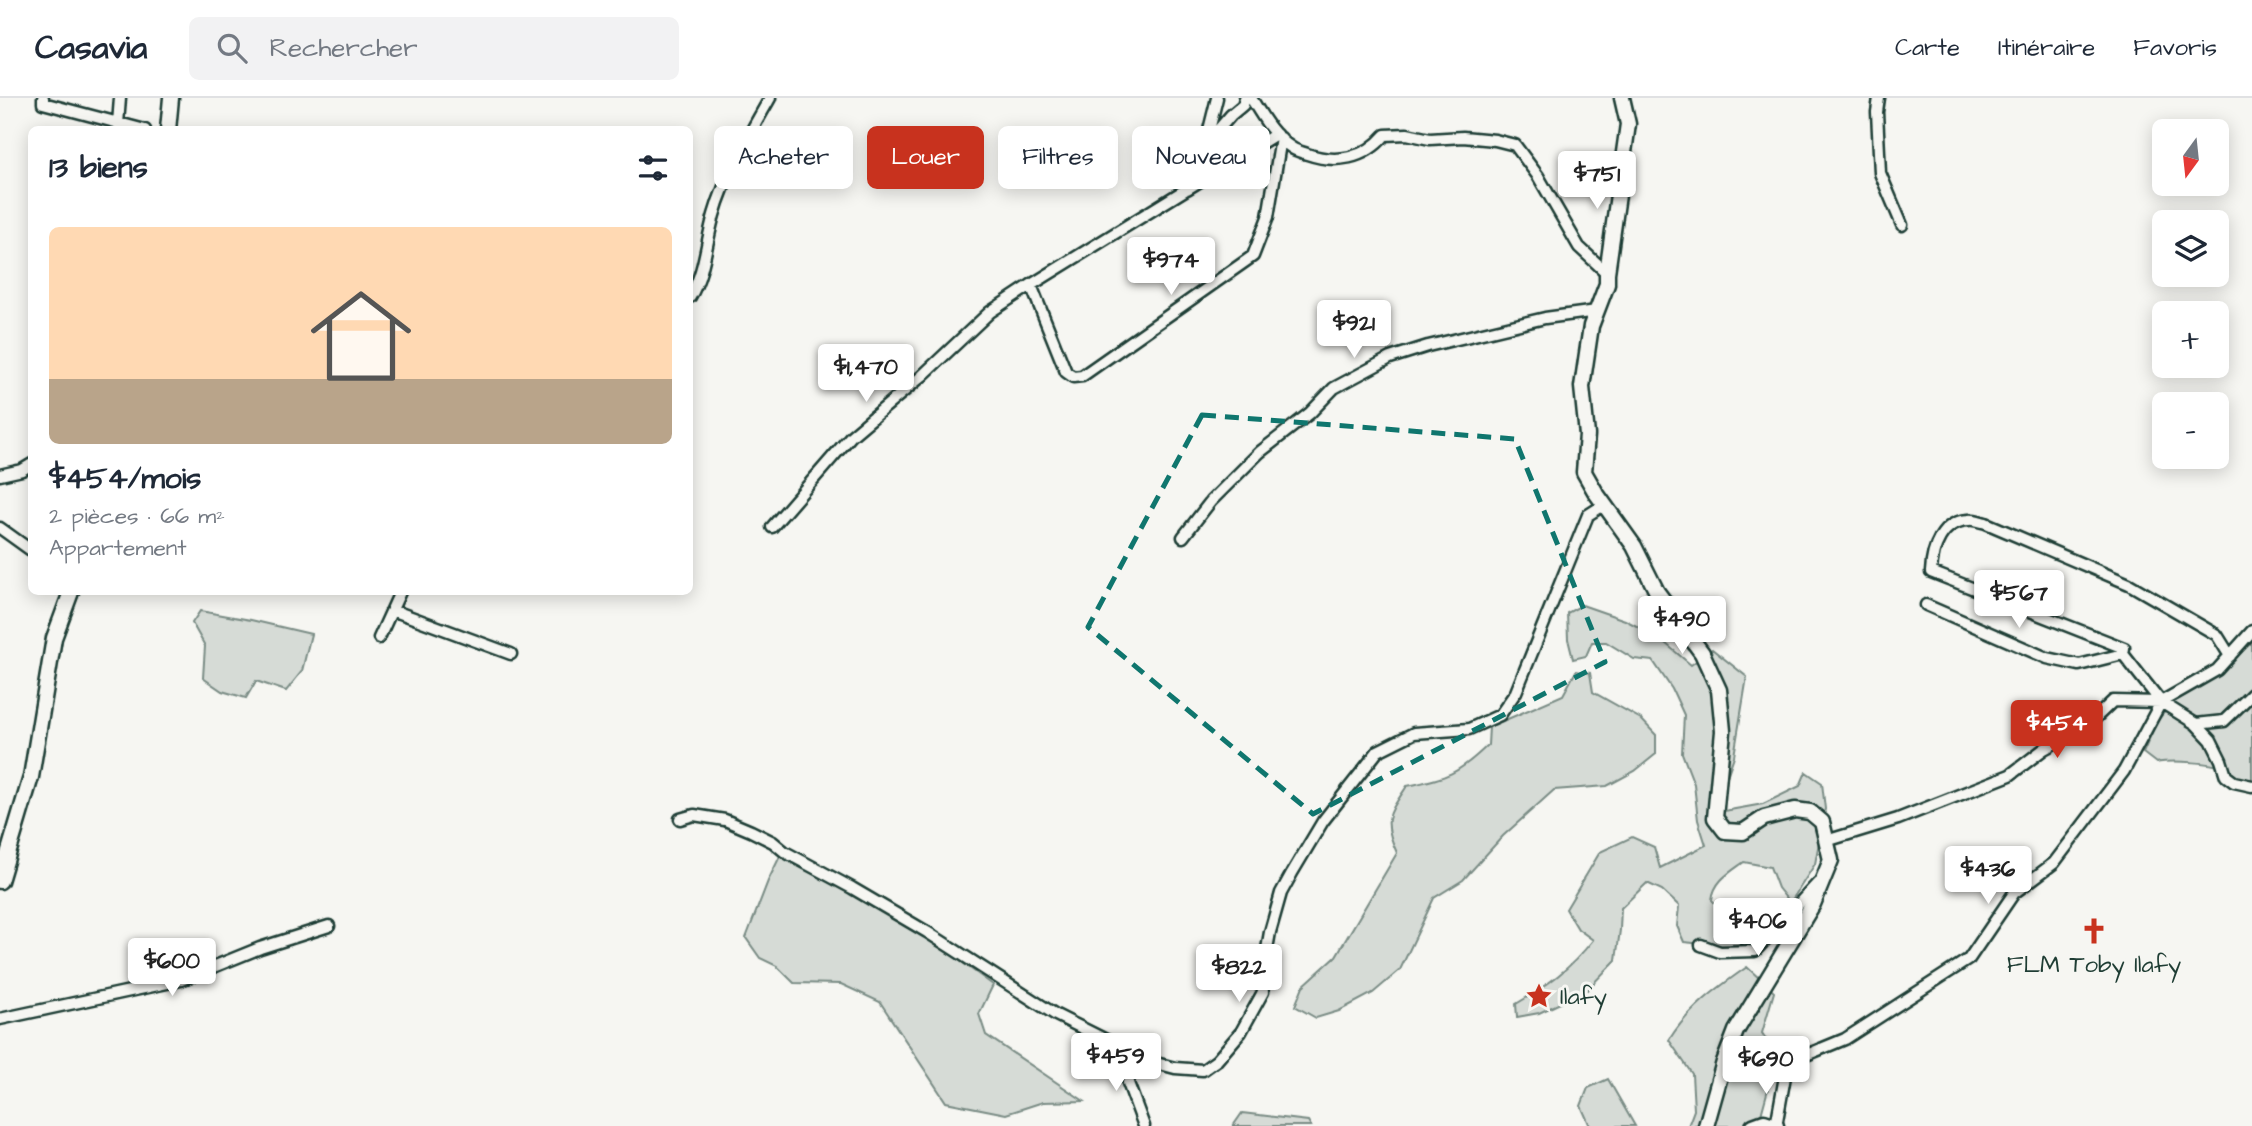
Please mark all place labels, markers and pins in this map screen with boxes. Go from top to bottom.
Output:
pin: $751 [1556,152,1638,211]
pin: $974 [1130,238,1212,297]
pin: $921 [1313,300,1395,360]
pin: $1,470 [809,344,923,404]
pin: $567 [1978,570,2060,630]
pin: $490 [1641,596,1723,656]
pin: $454 [2016,700,2098,760]
pin: $436 [1947,846,2029,906]
pin: $406 [1717,898,1799,958]
church icon: FLM Toby Ilafy [2079,916,2109,946]
pin: $600 [131,939,213,998]
pin: $822 [1198,944,1280,1004]
place label: FLM Toby Ilafy [2007,948,2181,983]
place label: Ilafy [1560,980,1607,1015]
place icon: Ilafy [1524,981,1554,1011]
pin: $459 [1075,1034,1157,1093]
pin: $690 [1725,1037,1807,1096]

